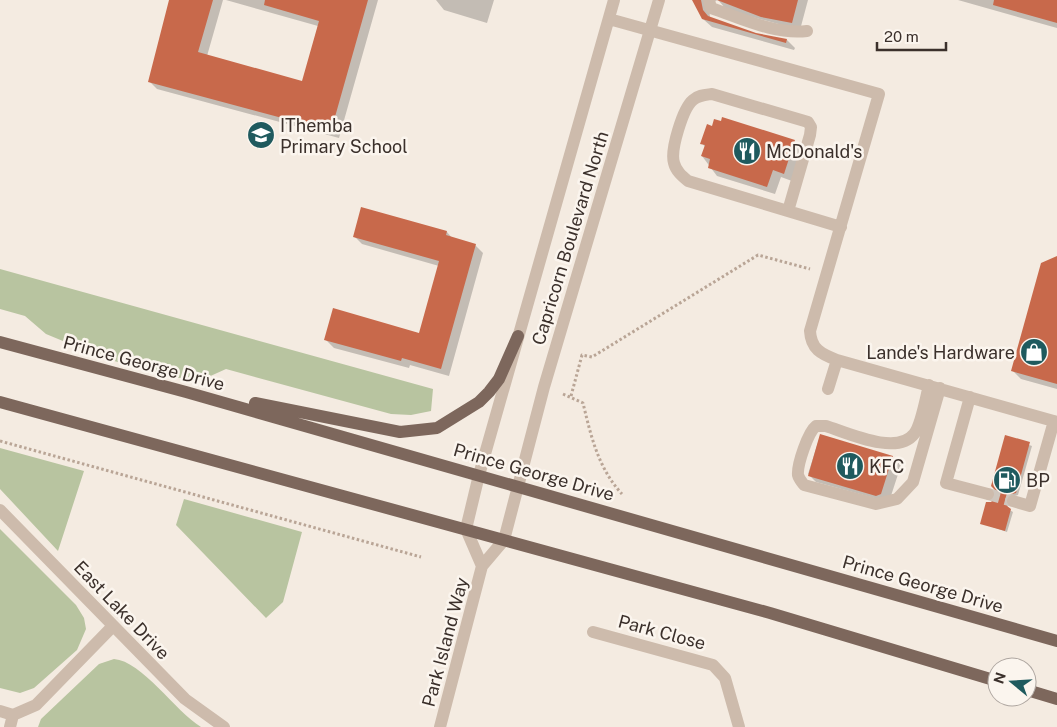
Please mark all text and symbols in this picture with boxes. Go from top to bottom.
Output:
scale bar [877,20,946,52]
text: 20 m [884,28,919,45]
place label: IThemba Primary School [280,115,408,157]
school or university icon: IThemba Primary School [246,120,276,150]
street label: Capricorn Boulevard North [527,128,613,348]
restaurant icon: McDonald's [732,136,762,166]
place label: McDonald's [766,141,862,162]
street label: Prince George Drive [61,331,227,395]
shop icon: Lande's Hardware [1019,337,1049,367]
place label: Lande's Hardware [866,342,1015,363]
street label: Prince George Drive [451,439,617,505]
restaurant icon: KFC [835,451,865,481]
place label: KFC [869,456,904,477]
fuel station icon: BP [992,465,1022,495]
place label: BP [1026,470,1050,491]
street label: Prince George Drive [840,551,1006,617]
street label: East Lake Drive [70,556,174,664]
street label: Park Island Way [418,575,472,709]
street label: Park Close [616,610,708,654]
north arrow [987,657,1037,707]
text: N [990,670,1009,686]

